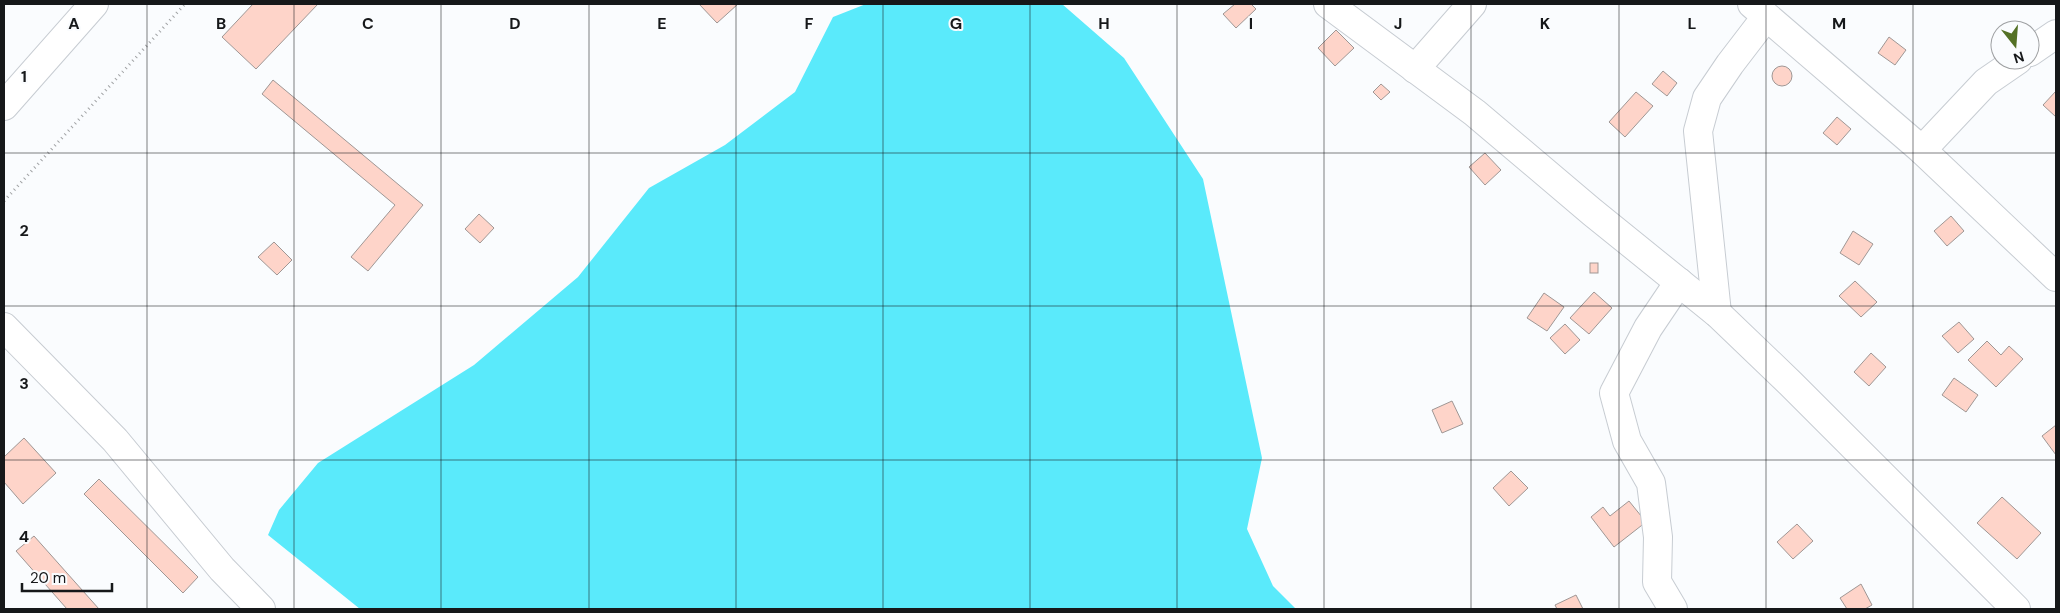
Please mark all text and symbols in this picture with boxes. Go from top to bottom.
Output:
text: A [68,13,80,34]
text: B [216,13,226,34]
text: C [362,13,374,34]
text: D [509,13,521,34]
text: E [657,13,667,34]
text: F [805,13,814,34]
text: G [950,13,962,34]
text: H [1098,13,1110,34]
text: I [1249,13,1253,34]
text: J [1394,13,1402,34]
text: K [1540,13,1551,34]
text: L [1688,13,1697,34]
text: M [1832,13,1846,34]
north arrow [1990,20,2040,70]
text: N [2011,47,2026,68]
text: 1 [21,66,27,87]
text: 2 [19,220,29,241]
text: 3 [19,373,29,394]
text: 4 [19,526,29,547]
scale bar [22,560,112,592]
text: 20 m [30,568,66,588]

